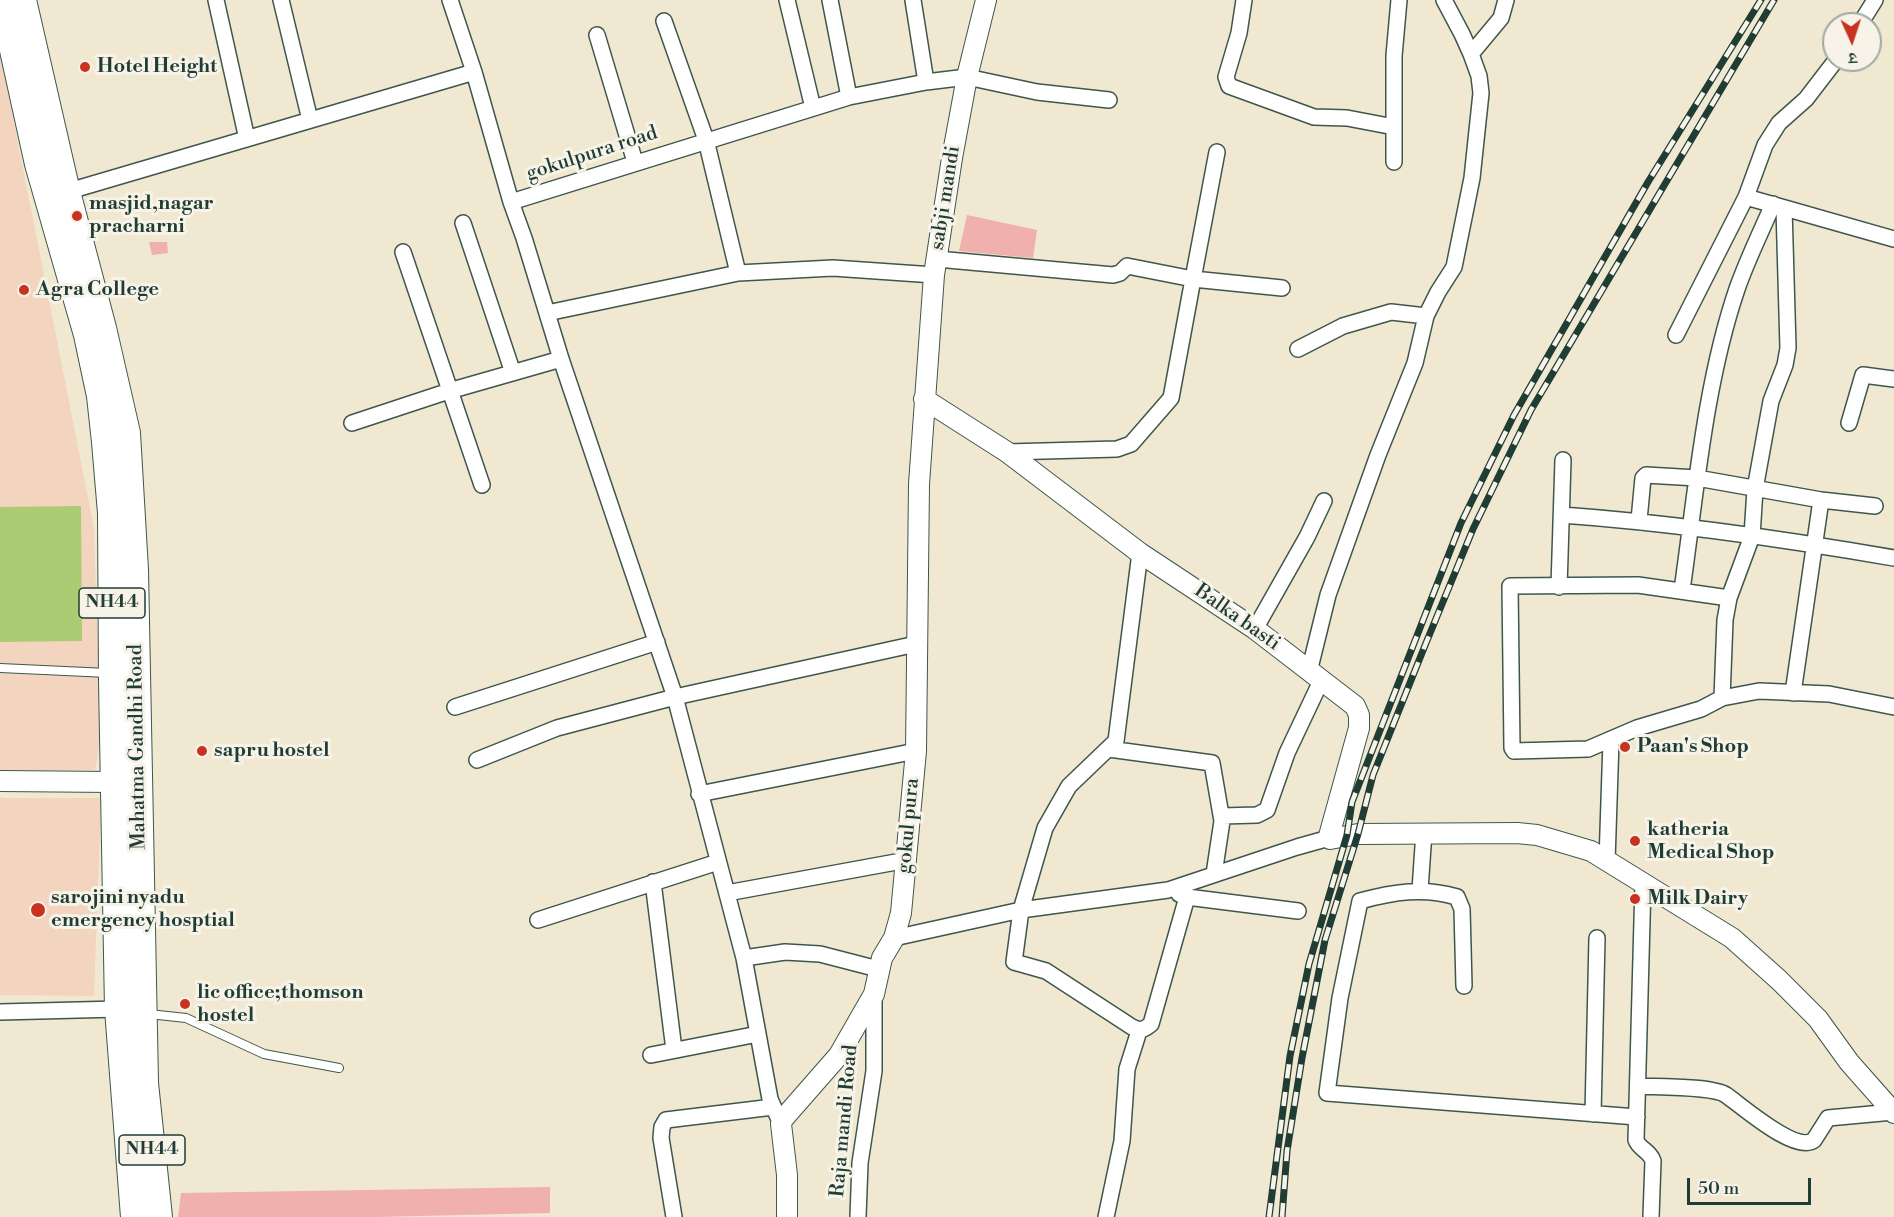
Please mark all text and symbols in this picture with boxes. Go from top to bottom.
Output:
north arrow [1822,12,1882,72]
text: उ [1848,48,1857,68]
place label: Hotel Height [97,55,217,79]
marker: Hotel Height [78,60,92,74]
street label: gokulpura road [523,121,661,187]
street label: sabji mandi [926,144,966,252]
place label: masjid,nagar pracharni [89,192,214,239]
marker: masjid,nagar pracharni [70,209,84,223]
place label: Agra College [36,278,159,302]
marker: Agra College [17,283,31,297]
street label: Balka basti [1189,580,1285,656]
road number: NH44 [79,588,145,618]
street label: Mahatma Gandhi Road [124,644,152,850]
place label: Paan's Shop [1637,735,1749,759]
place label: sapru hostel [214,739,330,763]
marker: Paan's Shop [1618,740,1632,754]
marker: sapru hostel [195,744,209,758]
street label: gokul pura [893,777,925,875]
place label: katheria Medical Shop [1647,818,1775,865]
marker: katheria Medical Shop [1628,834,1642,848]
place label: sarojini nyadu emergency hosptial [51,886,235,933]
place label: Milk Dairy [1647,887,1748,911]
marker: Milk Dairy [1628,892,1642,906]
marker: sarojini nyadu emergency hosptial [29,901,47,919]
place label: lic office;thomson hostel [197,981,364,1028]
marker: lic office;thomson hostel [178,997,192,1011]
street label: Raja mandi Road [826,1044,864,1198]
road number: NH44 [119,1135,185,1165]
scale bar [1690,1166,1814,1204]
text: 50 m [1698,1177,1739,1200]

